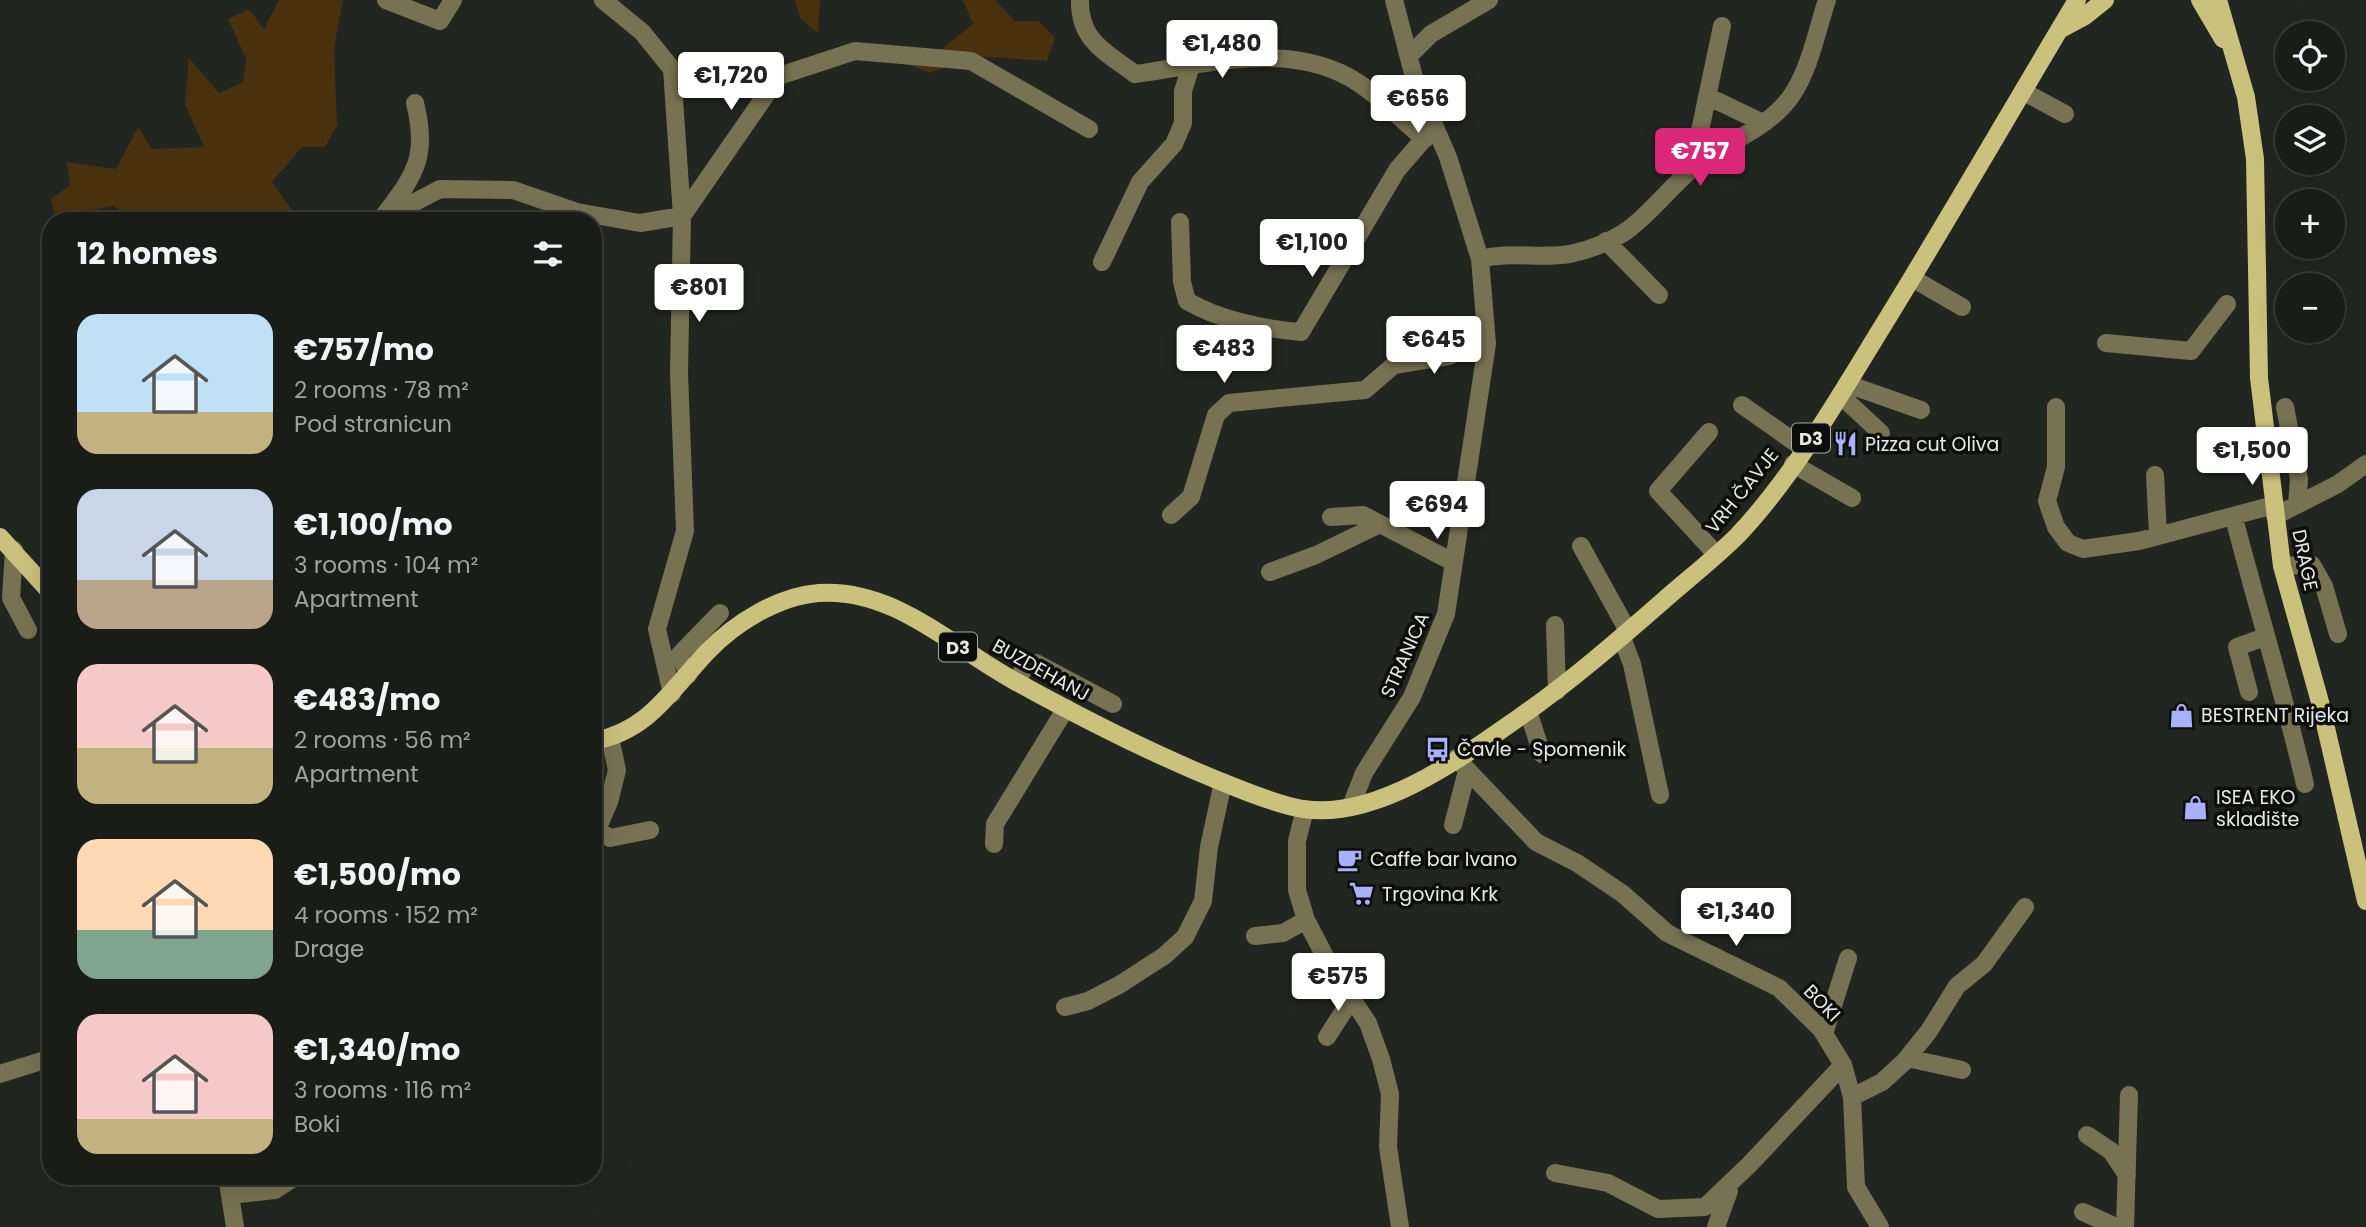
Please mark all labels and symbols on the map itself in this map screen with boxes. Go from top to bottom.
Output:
pin: €1,480 [1165,20,1279,80]
pin: €1,720 [674,52,788,112]
pin: €656 [1377,76,1459,135]
pin: €757 [1659,128,1741,188]
pin: €1,100 [1255,219,1369,279]
pin: €801 [658,264,740,324]
pin: €645 [1393,316,1475,376]
pin: €483 [1183,326,1265,385]
road number: D3 [1792,424,1830,452]
pin: €1,500 [2195,428,2309,487]
restaurant icon: Pizza cut Oliva [1831,430,1859,458]
place label: Pizza cut Oliva [1865,431,1999,458]
street label: VRH ČAVJE [1699,443,1785,539]
pin: €694 [1396,482,1478,541]
street label: DRAGE [2285,527,2325,593]
street label: STRANICA [1374,608,1436,702]
road number: D3 [939,632,977,662]
street label: BUZDEHANJ [988,632,1094,708]
shop icon: BESTRENT Rijeka [2167,701,2195,729]
place label: BESTRENT Rijeka [2201,702,2349,729]
bus stop icon: Čavle - Spomenik [1423,735,1451,763]
place label: Čavle - Spomenik [1457,736,1627,763]
place label: ISEA EKO skladište [2216,784,2299,833]
shop icon: ISEA EKO skladište [2182,794,2210,822]
cafe icon: Caffe bar Ivano [1336,845,1364,873]
place label: Caffe bar Ivano [1370,846,1517,873]
supermarket icon: Trgovina Krk [1348,880,1376,908]
place label: Trgovina Krk [1382,881,1498,908]
pin: €1,340 [1679,888,1793,948]
pin: €575 [1297,954,1379,1013]
street label: BOKI [1797,978,1847,1028]

